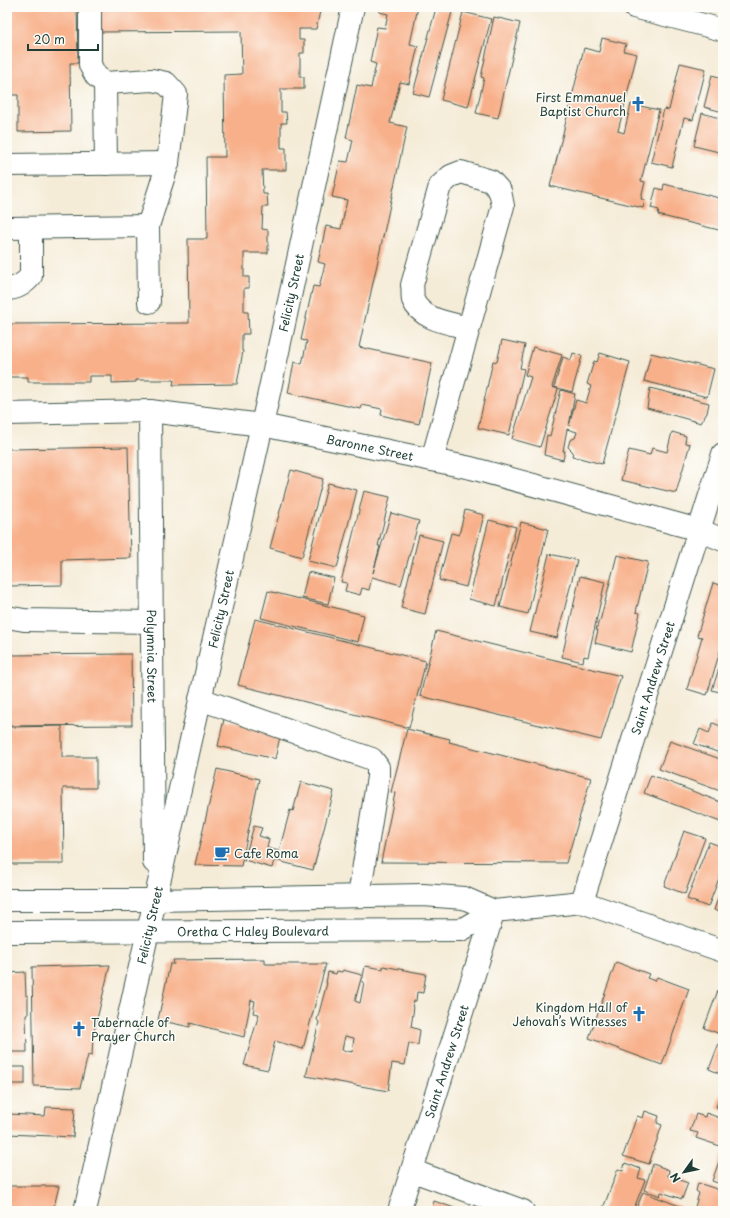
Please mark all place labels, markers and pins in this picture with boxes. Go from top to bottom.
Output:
place label: First Emmanuel Baptist Church [535,88,626,120]
church icon: First Emmanuel Baptist Church [629,95,647,113]
cafe icon: Cafe Roma [213,844,231,862]
place label: Cafe Roma [234,844,299,862]
place label: Kingdom Hall of Jehovah’s Witnesses [513,998,628,1030]
church icon: Kingdom Hall of Jehovah’s Witnesses [630,1005,648,1023]
place label: Tabernacle of Prayer Church [91,1013,175,1045]
church icon: Tabernacle of Prayer Church [70,1020,88,1038]

